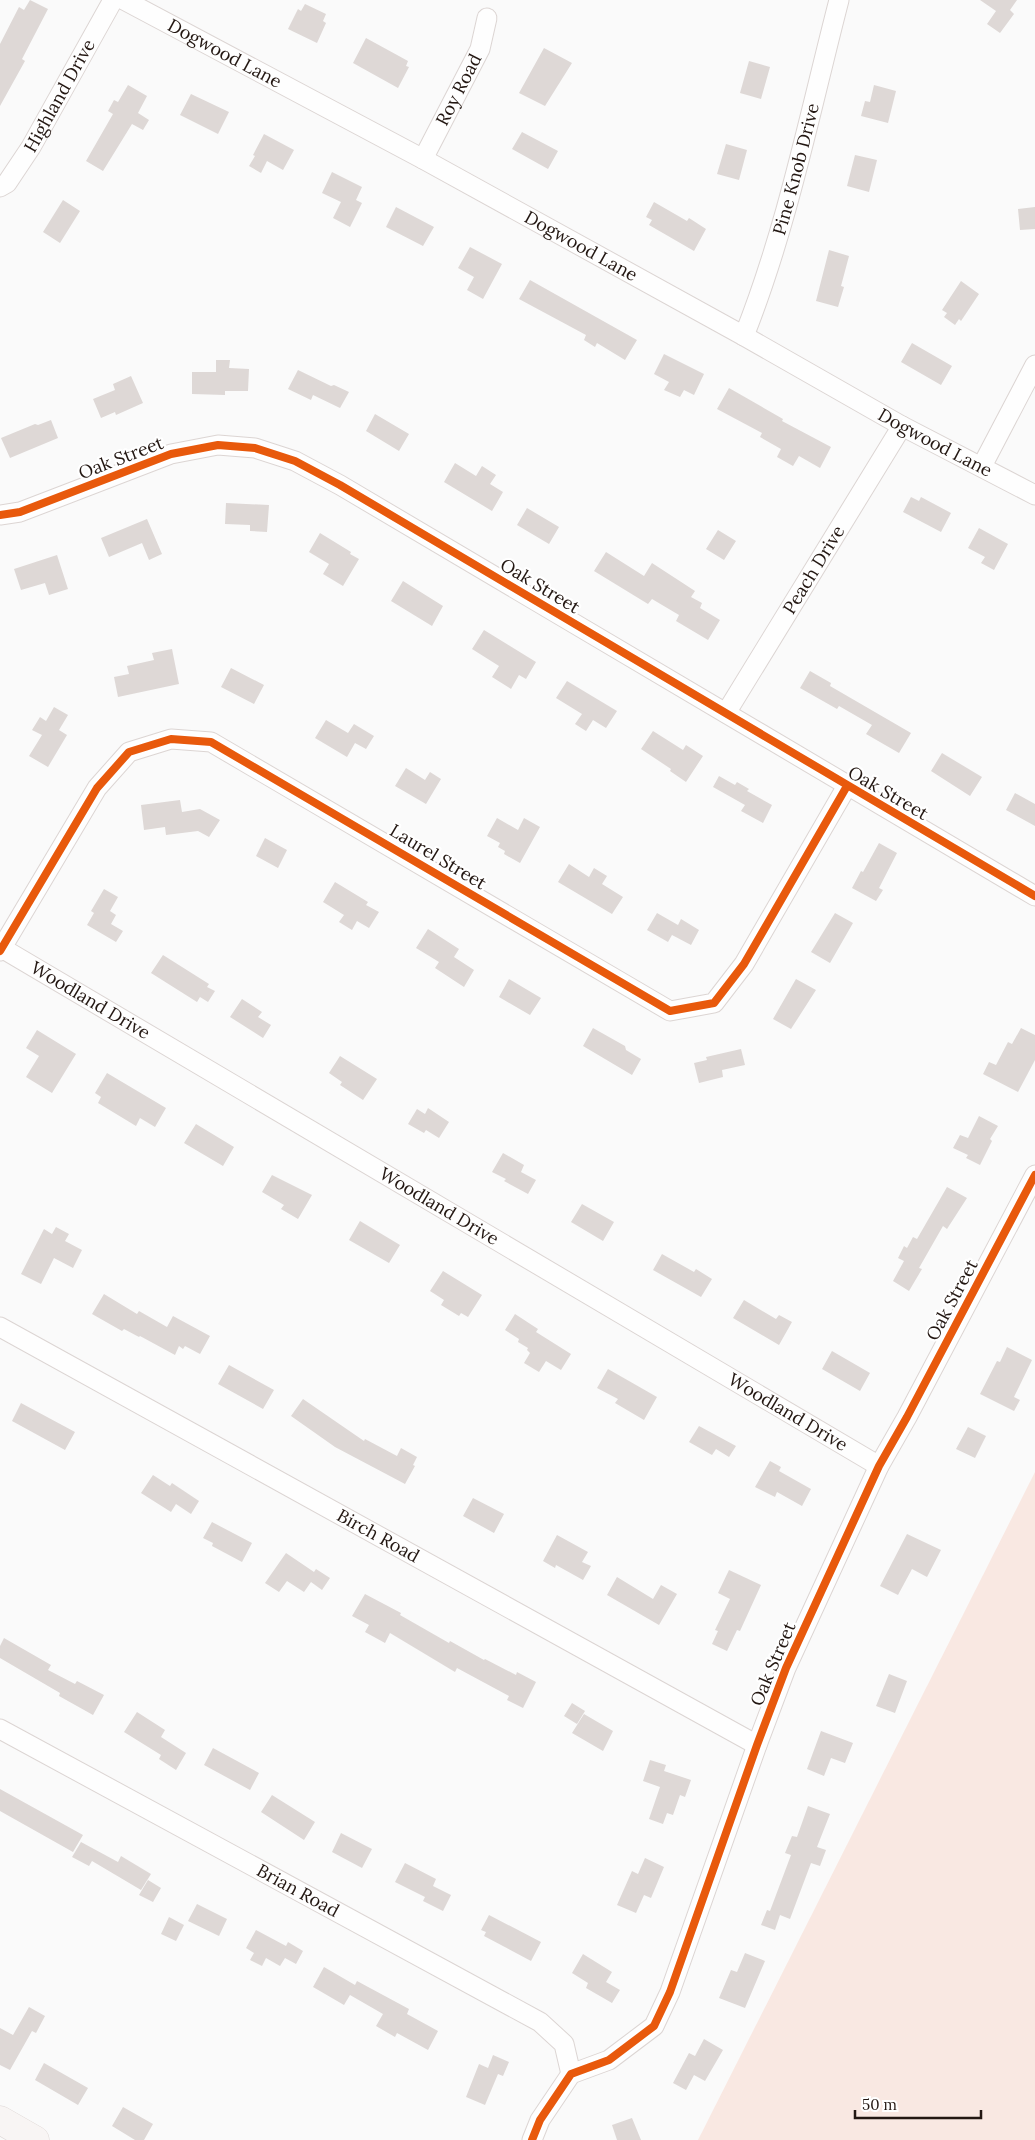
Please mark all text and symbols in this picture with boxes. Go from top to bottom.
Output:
street label: Dogwood Lane [164,13,286,93]
street label: Highland Drive [18,35,100,156]
street label: Roy Road [430,50,487,129]
street label: Pine Knob Drive [767,100,824,238]
street label: Dogwood Lane [521,205,642,286]
street label: Dogwood Lane [874,403,996,482]
street label: Oak Street [75,431,167,484]
street label: Peach Drive [777,521,849,618]
street label: Oak Street [496,553,584,618]
street label: Oak Street [844,760,933,825]
street label: Laurel Street [386,819,491,894]
street label: Woodland Drive [27,956,155,1044]
street label: Woodland Drive [376,1162,503,1250]
street label: Oak Street [921,1255,983,1344]
street label: Woodland Drive [724,1368,852,1456]
street label: Birch Road [333,1503,424,1567]
street label: Oak Street [745,1618,801,1709]
street label: Brian Road [253,1859,344,1922]
scale bar [855,2088,981,2120]
text: 50 m [862,2095,897,2114]

